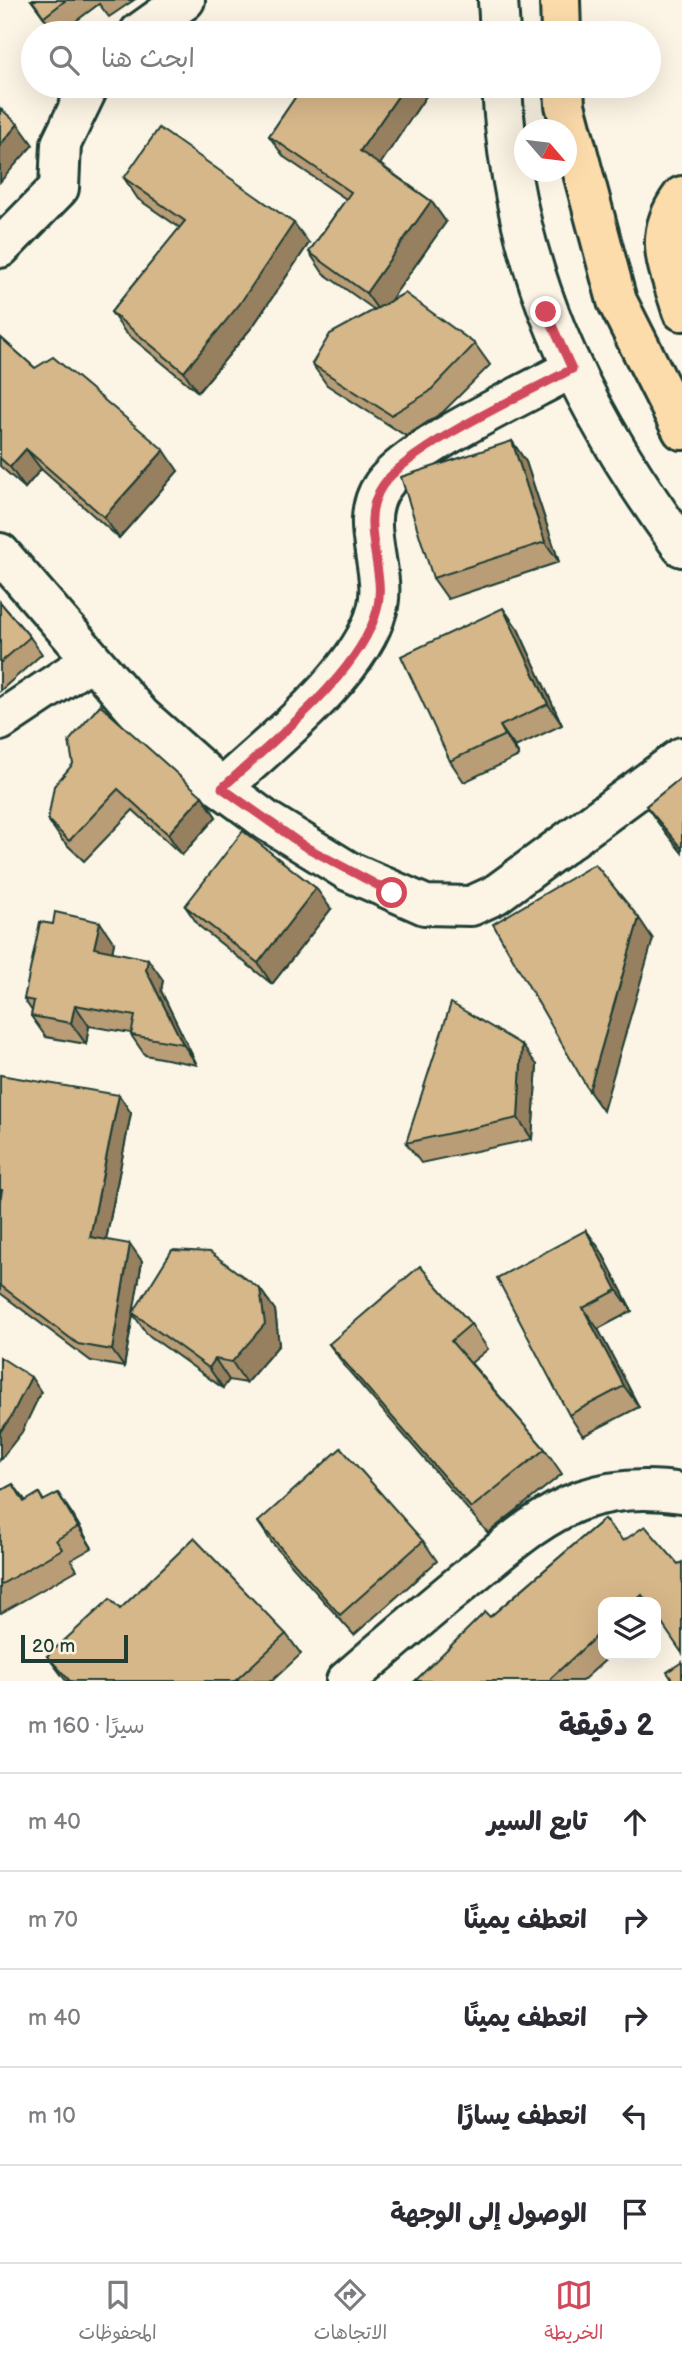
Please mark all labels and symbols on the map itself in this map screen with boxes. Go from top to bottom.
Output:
north arrow [514,119,577,182]
route end [530,296,561,327]
route start [376,877,407,908]
scale bar [21,1632,128,1664]

